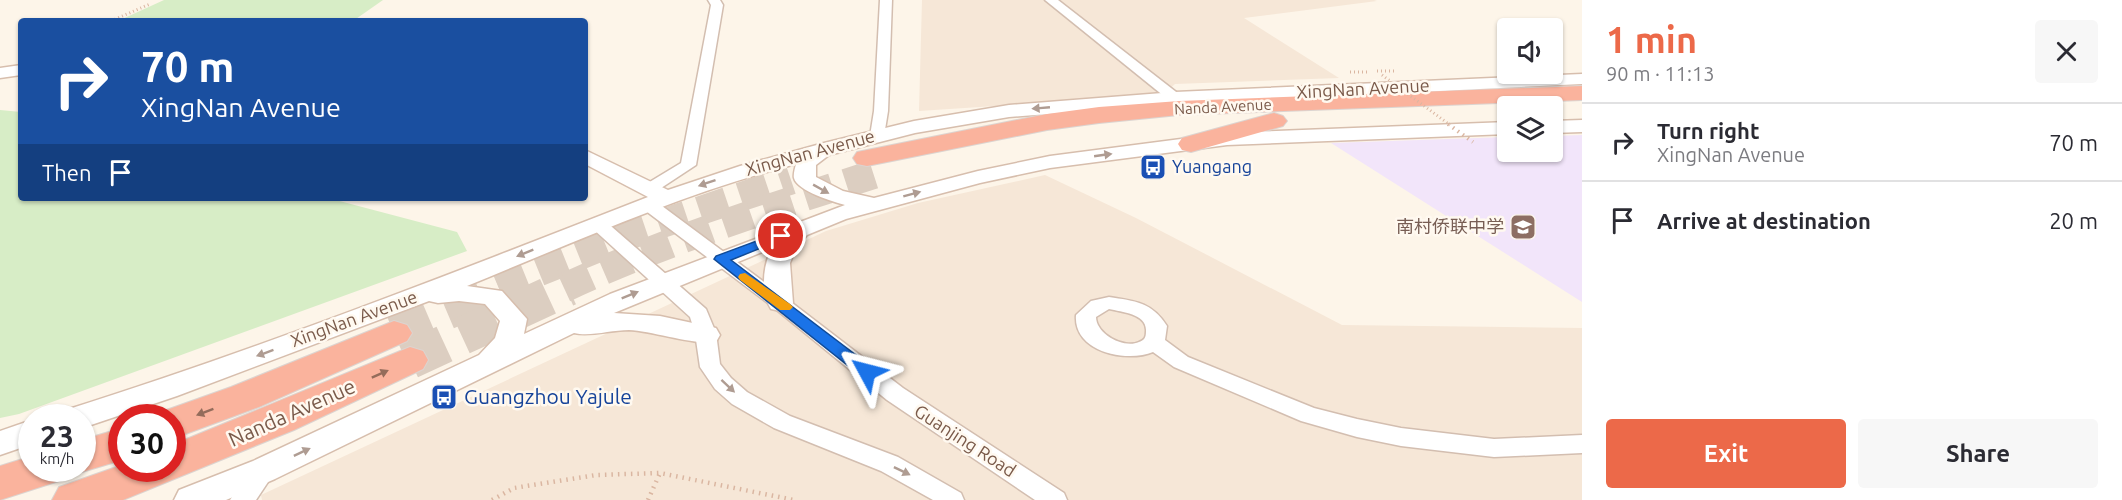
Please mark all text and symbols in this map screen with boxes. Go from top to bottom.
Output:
map controls [1497,18,1563,162]
button: sound [1497,18,1563,84]
text: 1 min [1606,19,1697,60]
button: close [2035,20,2098,83]
icon: right [42,42,120,120]
text: 70 m [141,43,235,90]
text: 90 m · 11:13 [1606,62,1715,85]
street label: XingNan Avenue [1296,75,1430,101]
text: XingNan Avenue [141,92,341,122]
street label: Nanda Avenue [1174,95,1272,118]
button: layers [1497,96,1563,162]
one-way arrow [1032,103,1051,113]
text: Turn right [1657,118,1759,143]
street label: XingNan Avenue [743,125,877,179]
icon: right [1606,126,1639,159]
text: 70 m [2049,130,2098,155]
text: XingNan Avenue [1657,143,1805,166]
one-way arrow [1093,150,1112,160]
bus stop icon: Yuangang [1138,152,1168,182]
icon: arrive [104,156,137,189]
place label: Yuangang [1172,156,1252,176]
text: Then [42,160,92,185]
one-way arrow [698,179,716,189]
one-way arrow [813,184,829,195]
one-way arrow [903,189,921,198]
icon: arrive [1606,204,1639,237]
text: Arrive at destination [1657,208,1871,233]
text: 20 m [2049,208,2098,233]
pin [755,210,806,261]
school or university icon: 南村侨联中学 [1508,212,1538,242]
place label: 南村侨联中学 [1396,216,1504,236]
icon: arrive [764,219,797,252]
one-way arrow [516,249,534,258]
street label: XingNan Avenue [288,286,420,350]
one-way arrow [621,290,639,300]
position arrow [835,340,899,404]
one-way arrow [256,348,274,358]
one-way arrow [372,369,389,378]
street label: Nanda Avenue [224,373,359,451]
one-way arrow [720,379,735,392]
bus stop icon: Guangzhou Yajule [429,382,459,412]
place label: Guangzhou Yajule [464,384,632,408]
street label: Guanjing Road [911,400,1020,480]
speed limit sign: 30 [108,404,186,482]
one-way arrow [196,408,214,417]
text: 23 [40,419,74,453]
button: Exit [1606,419,1846,488]
button: Share [1858,419,2098,488]
one-way arrow [294,447,312,457]
text: km/h [40,450,74,467]
one-way arrow [893,466,910,475]

